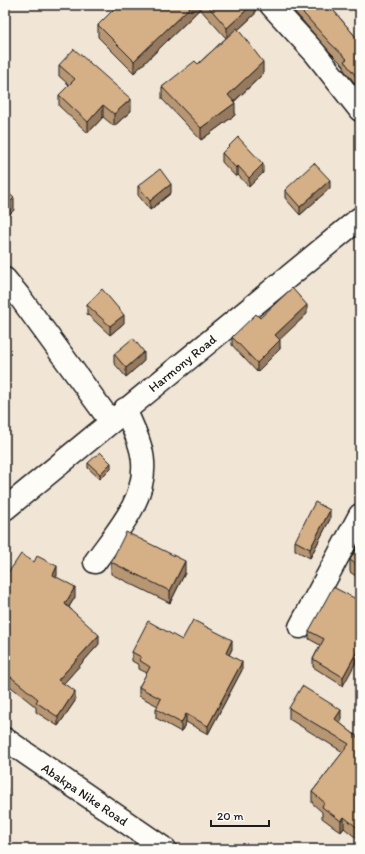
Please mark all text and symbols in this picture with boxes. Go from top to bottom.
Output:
street label: Harmony Road [146,332,219,395]
street label: Abakpa Nike Road [39,760,131,829]
scale bar [211,802,269,828]
text: 20 m [217,809,244,823]

